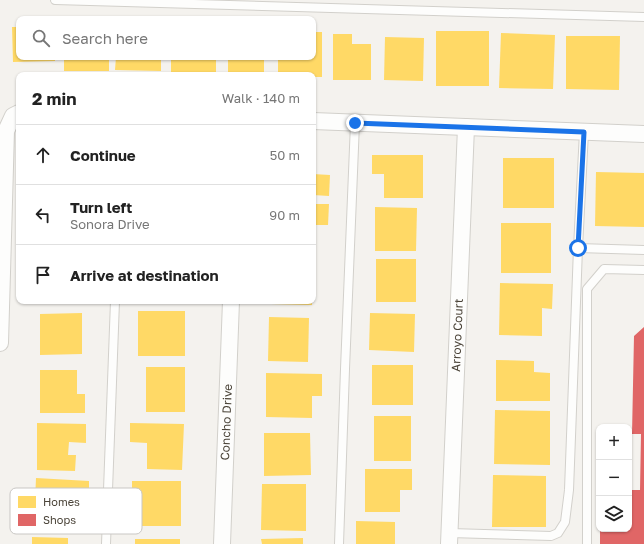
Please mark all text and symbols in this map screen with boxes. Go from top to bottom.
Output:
search box [16,16,316,60]
icon: search [30,27,52,49]
text: Search here [62,29,148,47]
text: 2 min [32,88,76,109]
text: Walk · 140 m [222,90,300,106]
route end [346,114,364,132]
icon: ahead [32,144,54,166]
text: Continue [70,146,136,164]
text: 50 m [270,147,300,163]
text: Turn left [70,198,132,216]
icon: left [32,204,54,226]
text: 90 m [269,207,300,223]
text: Sonora Drive [70,216,150,232]
route start [569,239,587,257]
icon: arrive [32,264,54,286]
text: Arrive at destination [70,266,219,284]
street label: Arroyo Court [448,298,466,372]
street label: Concho Drive [217,383,235,461]
map controls [596,424,632,532]
button: + [596,424,632,460]
button: − [596,460,632,496]
legend [10,488,142,534]
text: Homes [43,495,80,508]
button: layers [596,496,632,532]
text: Shops [43,513,76,526]

